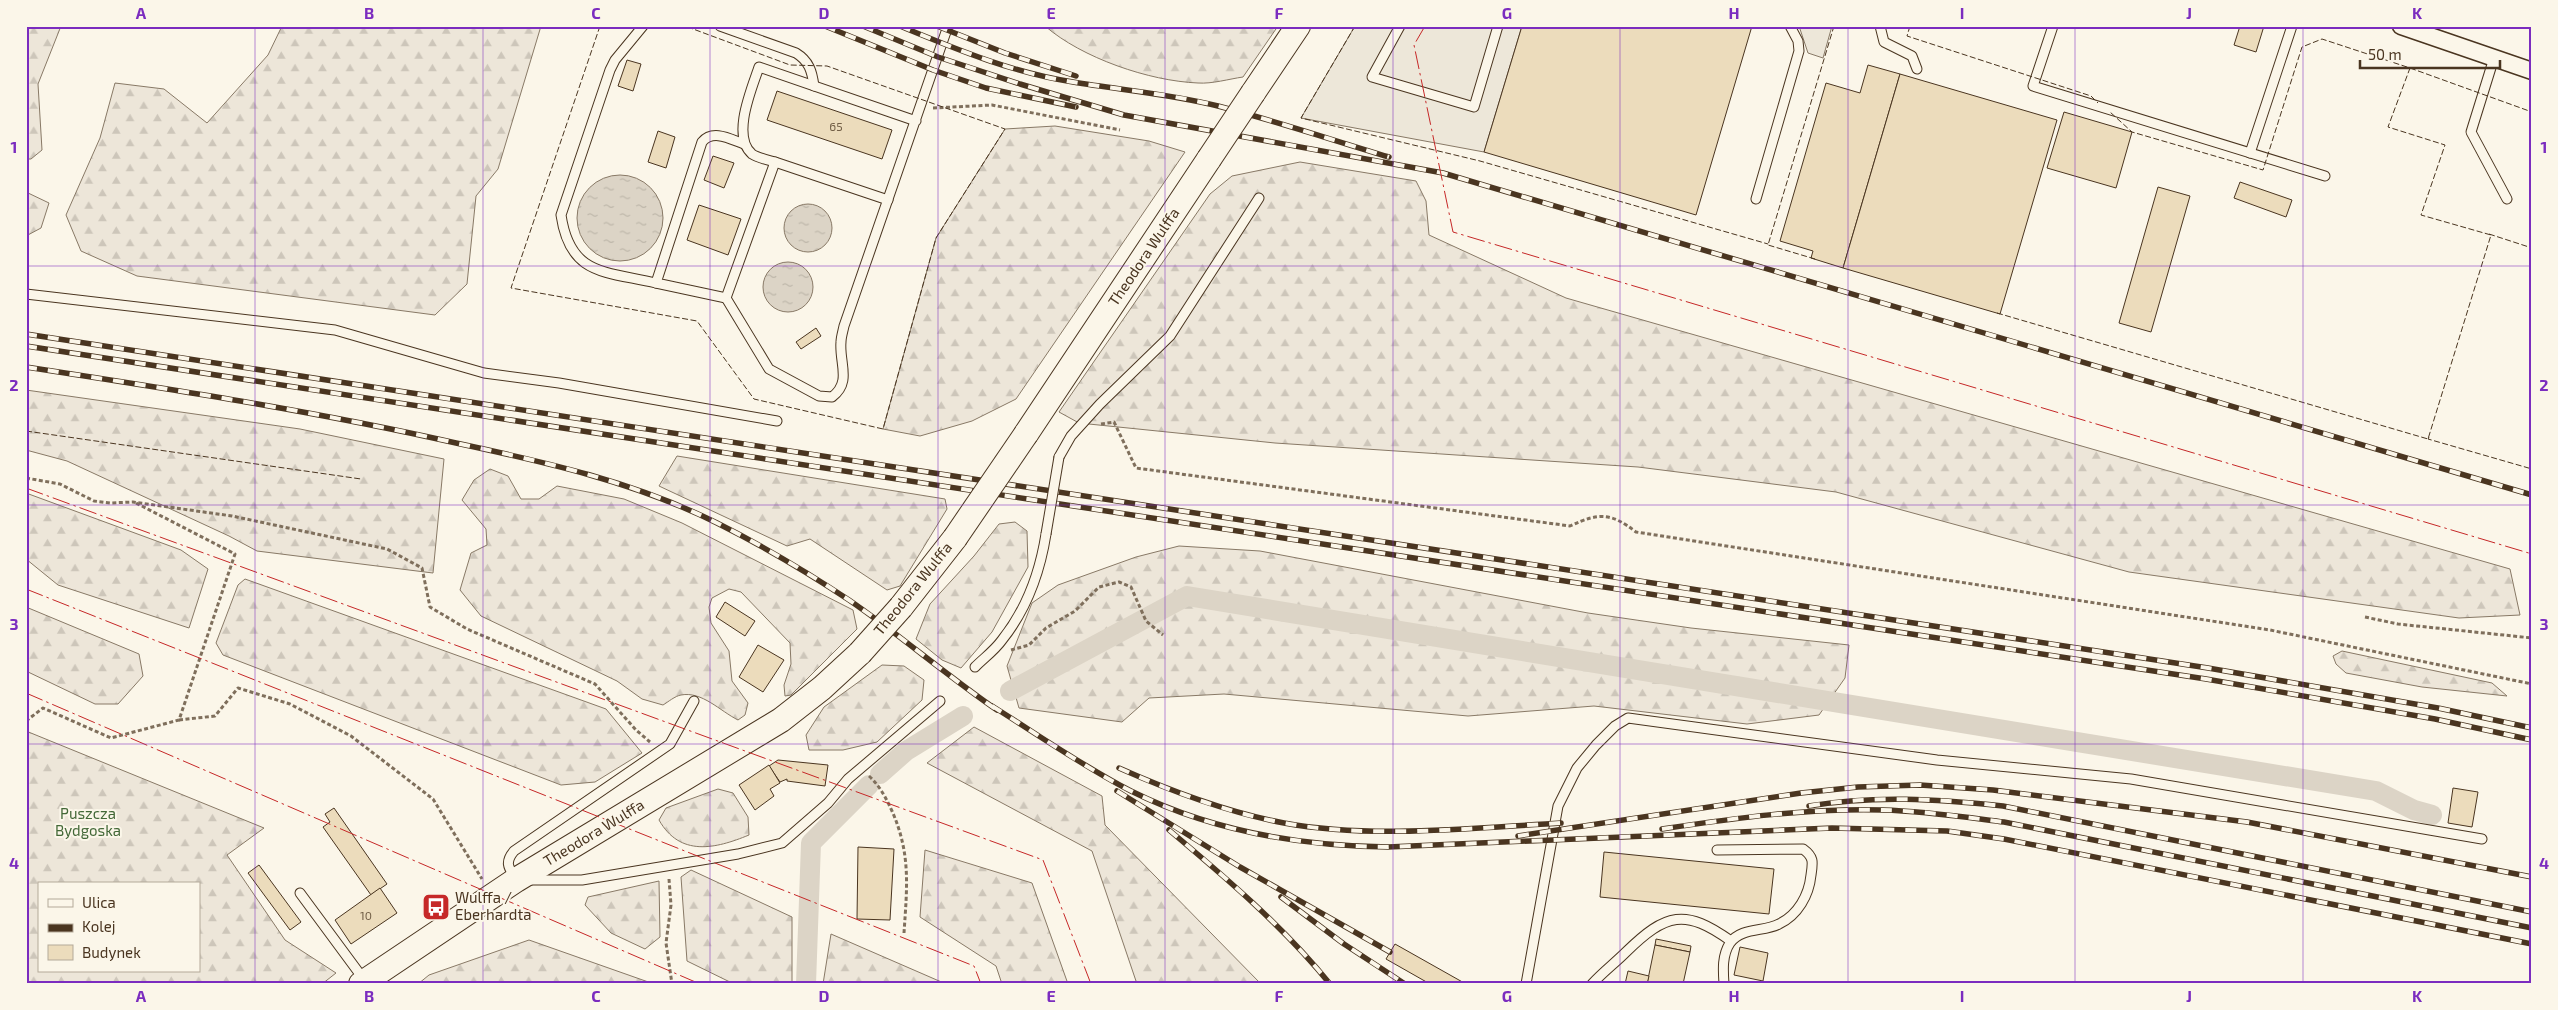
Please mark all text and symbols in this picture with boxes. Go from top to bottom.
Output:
text: A [136,3,147,22]
text: B [364,3,374,22]
text: C [591,3,601,22]
text: D [819,3,830,22]
text: E [1046,3,1056,22]
text: F [1275,3,1284,22]
text: G [1502,3,1512,22]
text: H [1728,3,1740,22]
text: I [1960,3,1964,22]
text: J [2186,3,2192,22]
text: K [2412,3,2423,22]
scale bar [2360,38,2500,70]
text: 50 m [2368,45,2402,63]
house number: 65 [829,119,843,133]
text: 1 [11,137,17,156]
text: 1 [2541,137,2547,156]
street label: Theodora Wulffa [1104,204,1183,309]
text: 2 [9,375,19,394]
text: 2 [2539,375,2549,394]
street label: Theodora Wulffa [869,538,955,638]
text: 3 [9,614,19,633]
text: 3 [2539,614,2549,633]
street label: Theodora Wulffa [540,795,647,869]
park label: Puszcza Bydgoska [55,804,121,839]
text: 4 [9,853,19,872]
text: 4 [2539,853,2549,872]
legend [38,882,200,972]
place label: Wulffa / Eberhardta [455,888,531,923]
bus stop icon: Wulffa / Eberhardta [421,892,451,922]
text: Ulica [82,893,116,911]
house number: 10 [360,908,372,922]
text: Kolej [82,917,115,936]
text: Budynek [82,943,141,961]
text: A [136,986,147,1005]
text: B [364,986,374,1005]
text: C [591,986,601,1005]
text: D [819,986,830,1005]
text: E [1046,986,1056,1005]
text: F [1275,986,1284,1005]
text: G [1502,986,1512,1005]
text: H [1728,986,1740,1005]
text: I [1960,986,1964,1005]
text: J [2186,986,2192,1005]
text: K [2412,986,2423,1005]

